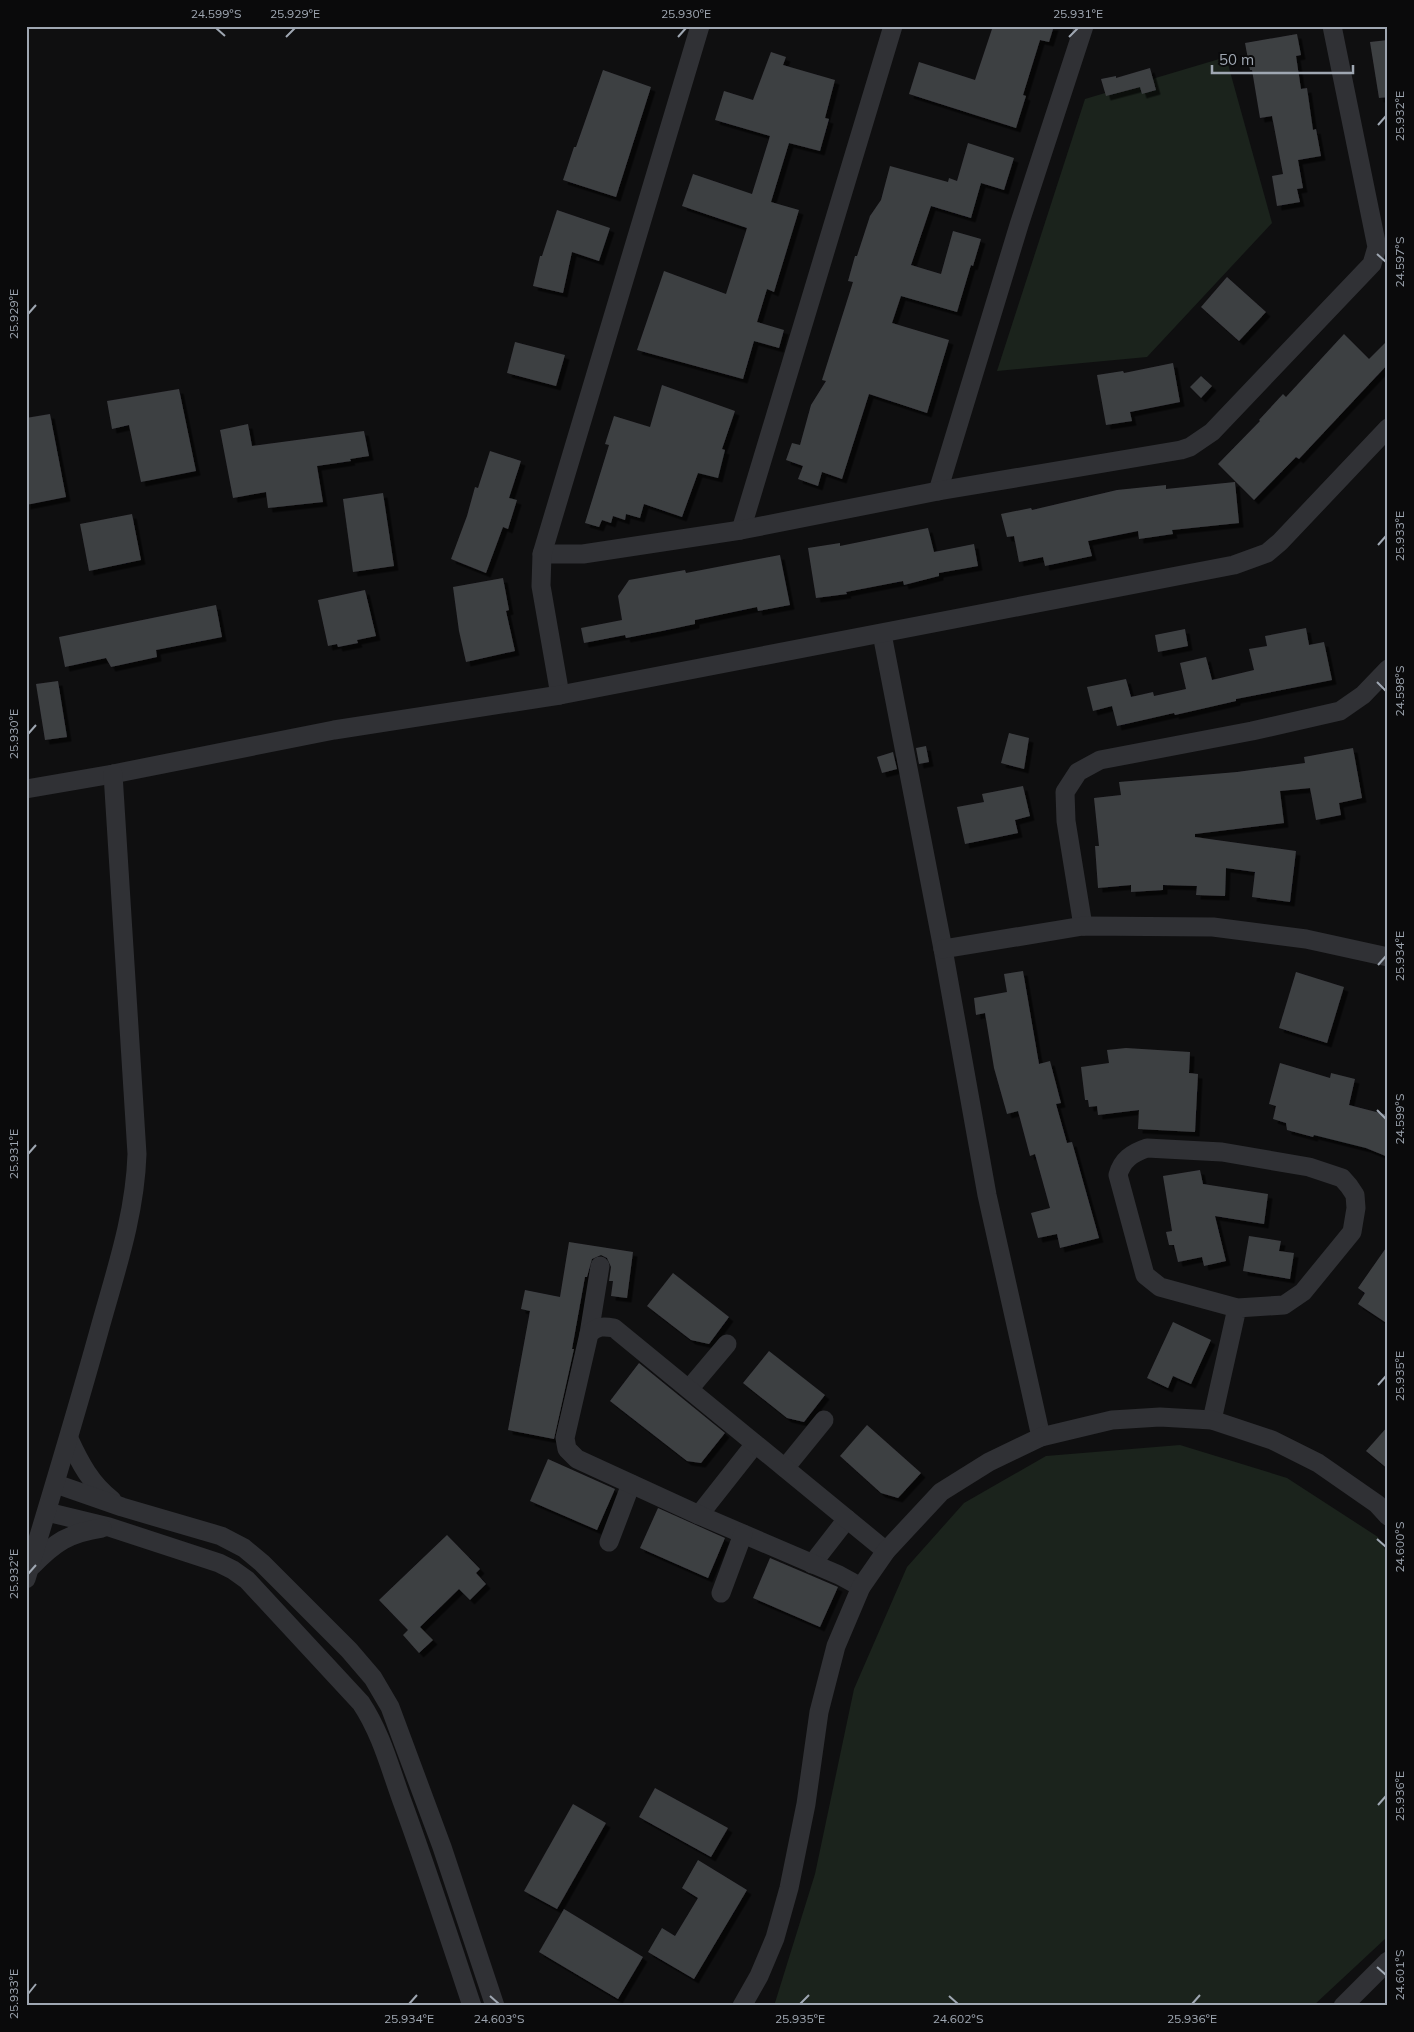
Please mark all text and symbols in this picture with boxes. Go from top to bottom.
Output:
text: 24.599°S [191,6,241,21]
text: 25.929°E [270,6,320,21]
text: 25.930°E [661,6,711,21]
text: 25.931°E [1053,6,1103,21]
scale bar [1212,42,1353,74]
text: 50 m [1219,50,1254,69]
text: 25.932°E [1392,91,1407,141]
text: 24.597°S [1392,237,1407,287]
text: 25.929°E [6,289,21,339]
text: 25.933°E [1392,511,1407,561]
text: 24.598°S [1392,666,1407,716]
text: 25.930°E [6,709,21,759]
text: 25.934°E [1392,931,1407,981]
text: 24.599°S [1392,1094,1407,1144]
text: 25.931°E [6,1129,21,1179]
text: 25.935°E [1392,1351,1407,1401]
text: 24.600°S [1392,1522,1407,1572]
text: 25.932°E [6,1549,21,1599]
text: 25.936°E [1392,1771,1407,1821]
text: 24.601°S [1392,1950,1407,2000]
text: 25.933°E [6,1969,21,2019]
text: 25.934°E [384,2011,434,2026]
text: 24.603°S [474,2011,524,2026]
text: 25.935°E [775,2011,825,2026]
text: 24.602°S [933,2011,983,2026]
text: 25.936°E [1167,2011,1217,2026]

